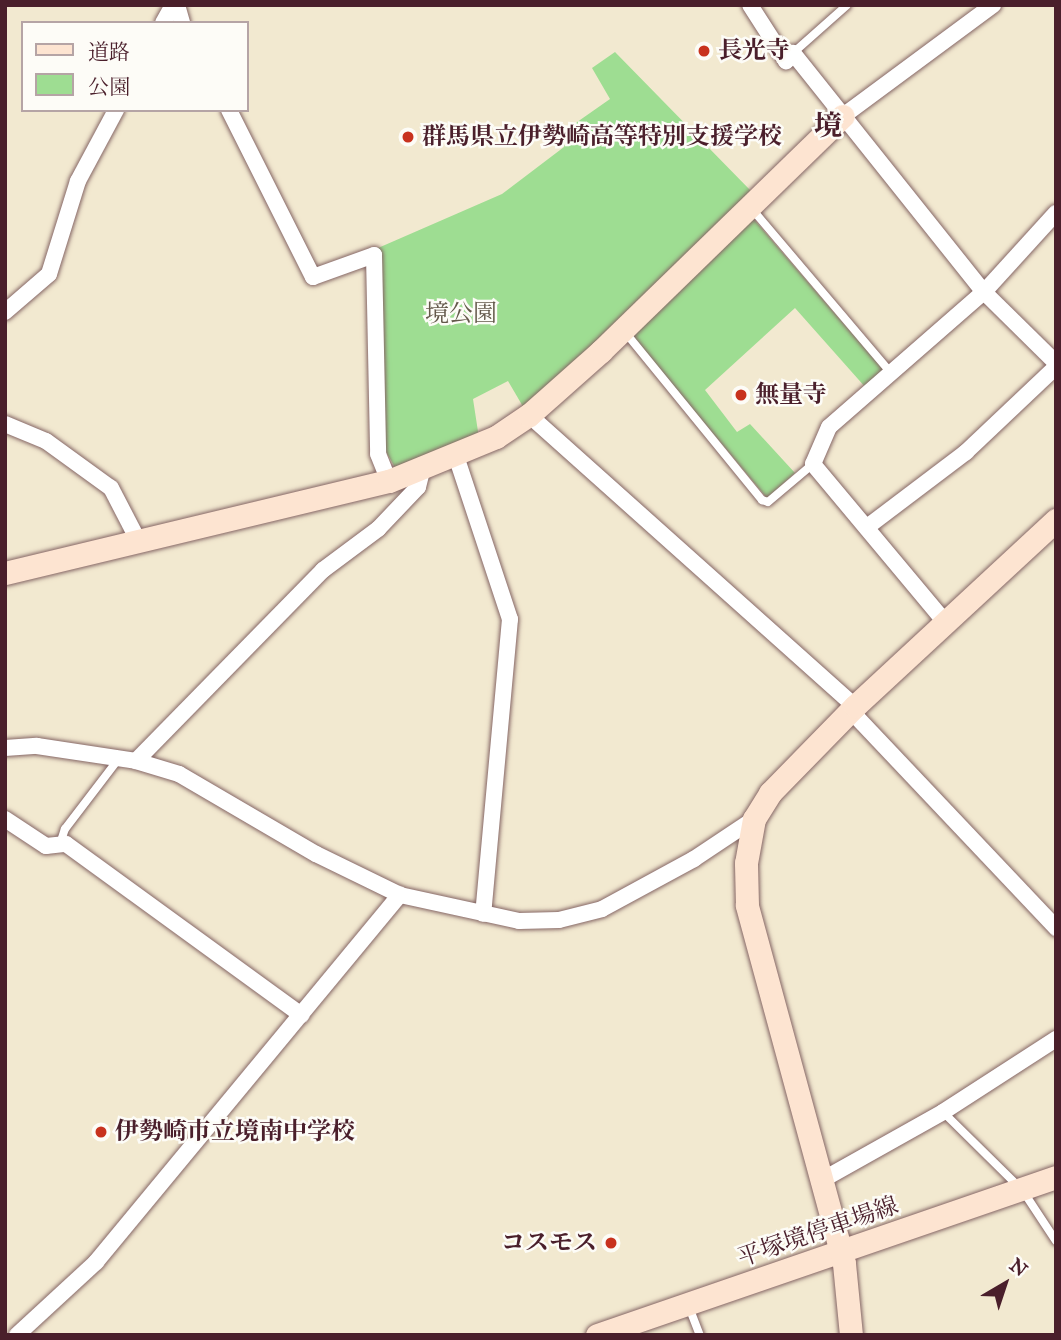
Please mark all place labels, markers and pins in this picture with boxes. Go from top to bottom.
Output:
place label: 長光寺 [718,37,790,65]
marker: 長光寺 [696,43,712,59]
place label: 群馬県立伊勢崎高等特別支援学校 [422,123,782,151]
marker: 群馬県立伊勢崎高等特別支援学校 [400,129,416,145]
place label: 無量寺 [755,381,827,409]
marker: 無量寺 [733,387,749,403]
place label: 伊勢崎市立境南中学校 [115,1118,355,1146]
marker: 伊勢崎市立境南中学校 [93,1124,109,1140]
place label: コスモス [501,1229,597,1257]
marker: コスモス [603,1235,619,1251]

